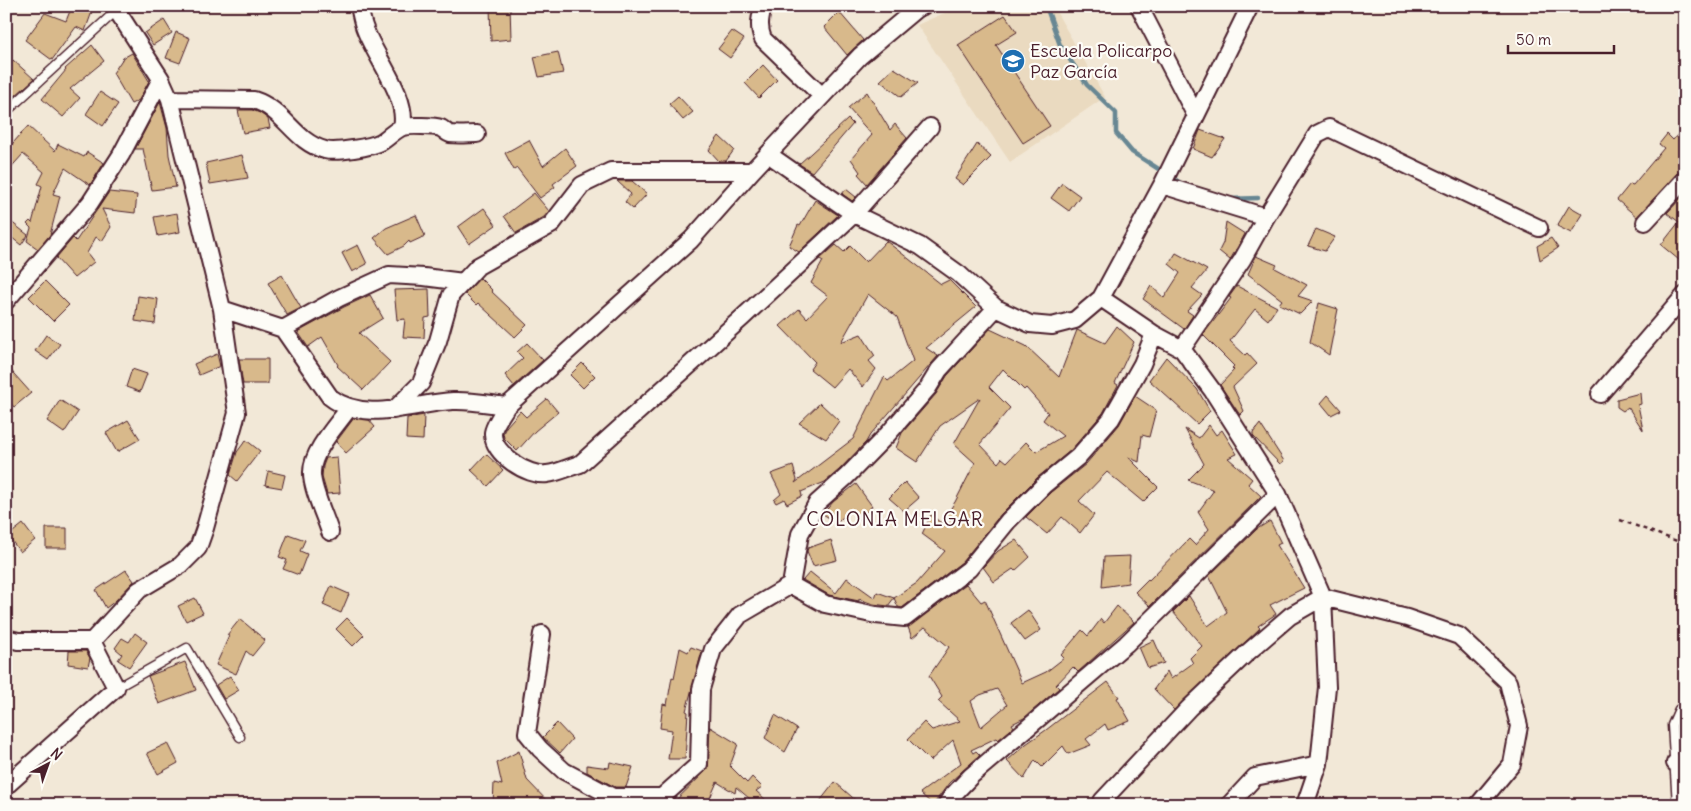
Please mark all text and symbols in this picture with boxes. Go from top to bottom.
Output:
scale bar [1508,22,1615,54]
text: 50 m [1516,30,1551,49]
place label: Escuela Policarpo Paz García [1030,39,1172,83]
school or university icon: Escuela Policarpo Paz García [1000,48,1026,74]
district label: COLONIA MELGAR [806,507,984,531]
north arrow [22,738,72,788]
text: N [47,744,66,764]

